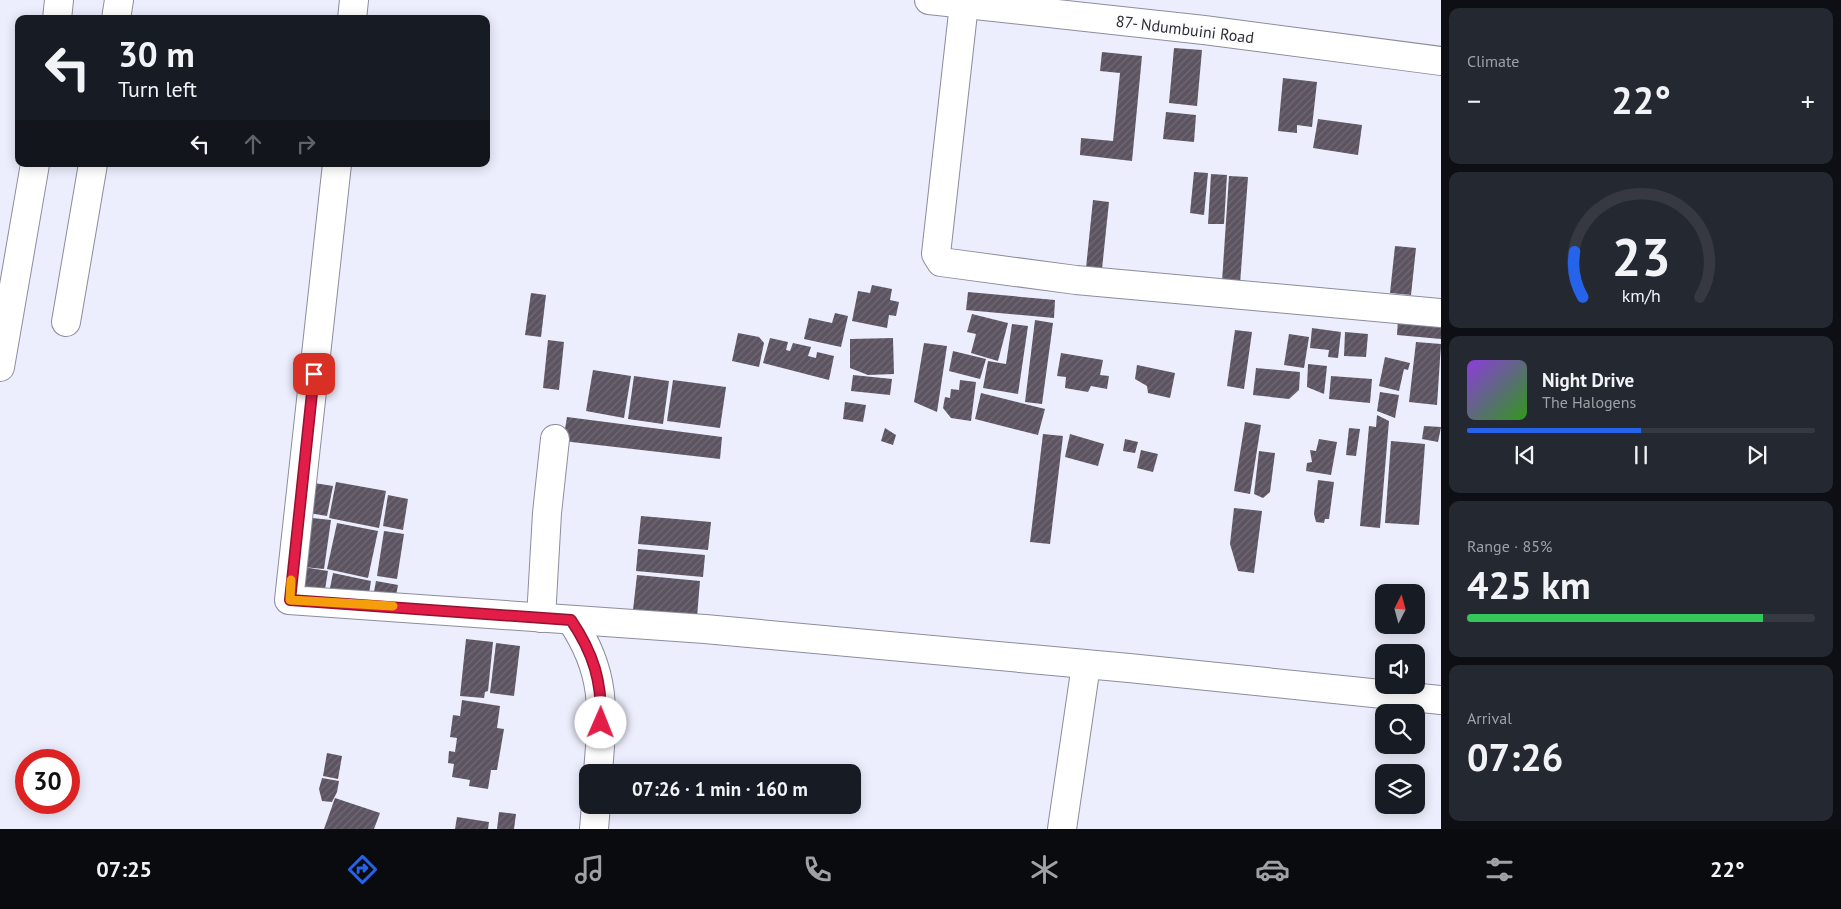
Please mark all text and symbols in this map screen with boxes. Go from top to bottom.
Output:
street label: 87- Ndumbuini Road [1115,11,1255,47]
text: 30 m [118,31,195,77]
icon: left [35,35,100,100]
text: Climate [1467,51,1519,71]
text: Turn left [118,75,197,103]
text: 22° [1611,75,1671,124]
text: − [1467,82,1481,119]
text: + [1801,82,1815,119]
icon: left [186,130,214,158]
icon: ahead [239,130,267,158]
icon: right [292,130,320,158]
text: 23 [1612,223,1670,290]
text: km/h [1621,284,1661,307]
pin [293,353,335,395]
icon: arrive [300,360,328,388]
text: Night Drive [1542,368,1634,392]
text: The Halogens [1542,392,1636,412]
icon: previous [1511,441,1539,469]
icon: pause [1627,441,1655,469]
icon: next [1743,441,1771,469]
text: Range · 85% [1467,536,1552,556]
text: 425 km [1467,560,1591,609]
north arrow [1375,584,1425,634]
map controls [1375,584,1425,814]
button: sound [1375,644,1425,694]
position arrow [574,696,626,748]
button: search [1375,704,1425,754]
text: Arrival [1467,708,1512,728]
text: 07:26 [1467,732,1563,781]
speed limit sign: 30 [15,749,80,814]
button: layers [1375,764,1425,814]
text: 07:26 · 1 min · 160 m [632,777,808,801]
icon: directions [345,852,380,887]
icon: music [572,852,607,887]
icon: phone [800,852,835,887]
icon: climate [1027,852,1062,887]
icon: car [1255,852,1290,887]
icon: filters [1482,852,1517,887]
text: 07:25 [96,855,152,883]
text: 22° [1710,855,1745,883]

